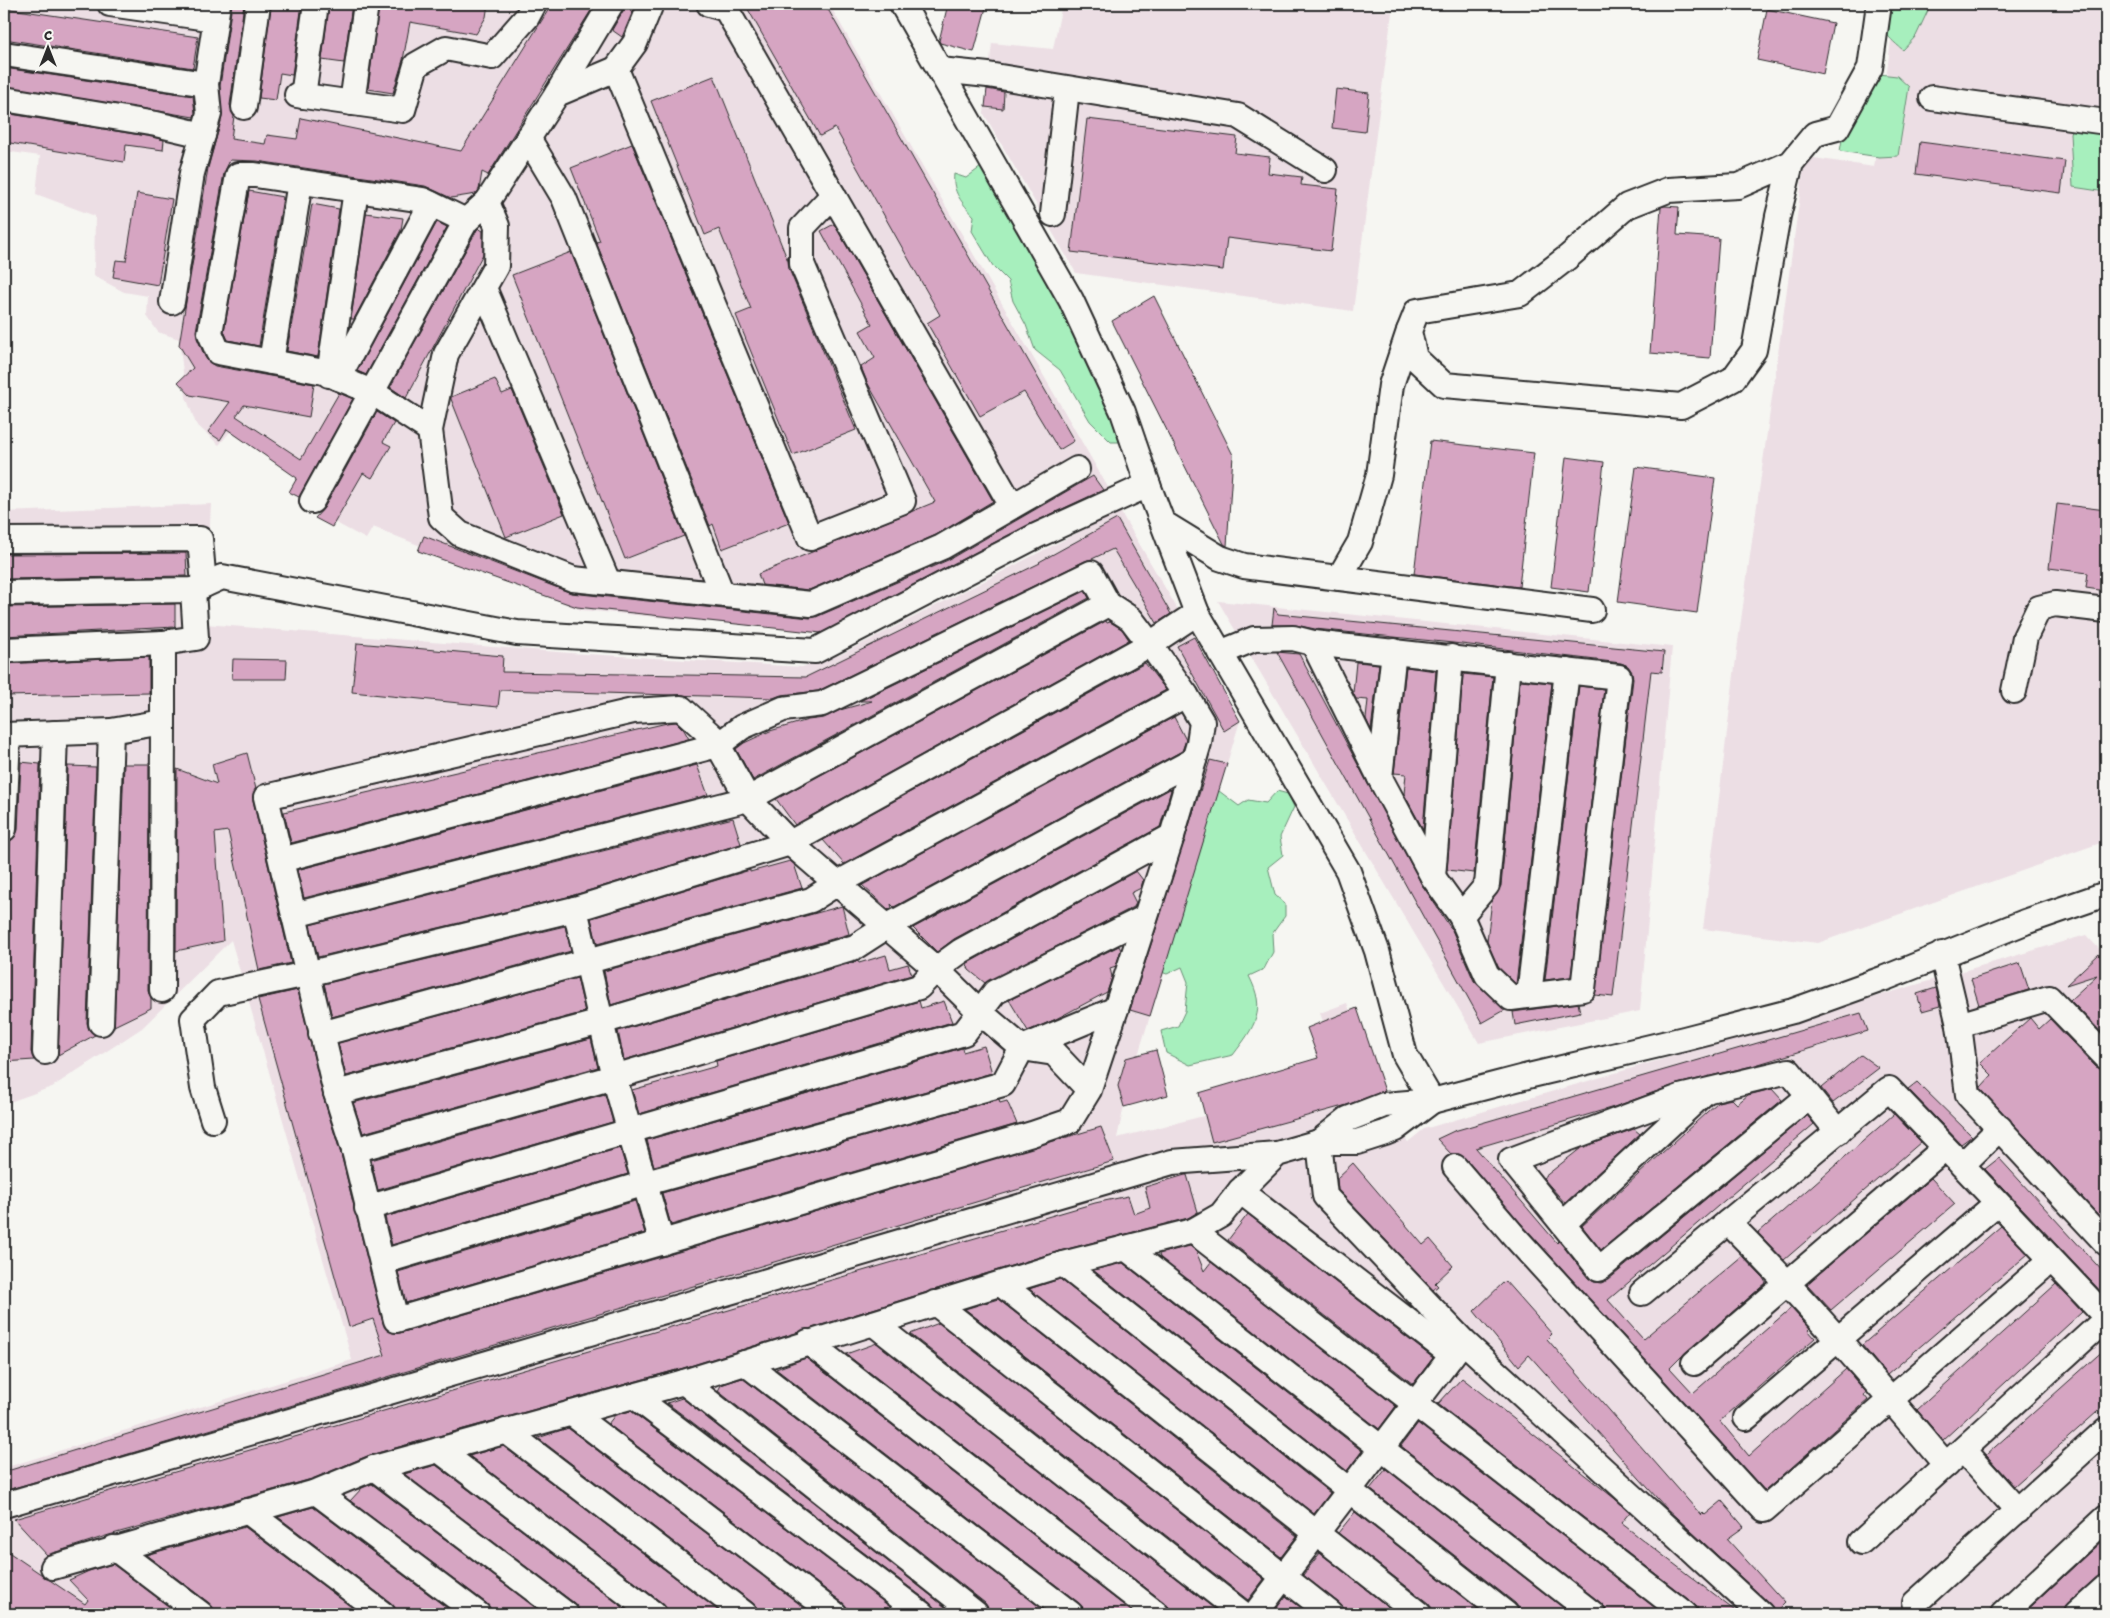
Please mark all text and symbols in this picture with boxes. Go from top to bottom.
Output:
north arrow [22,22,72,72]
text: С [44,26,52,44]

